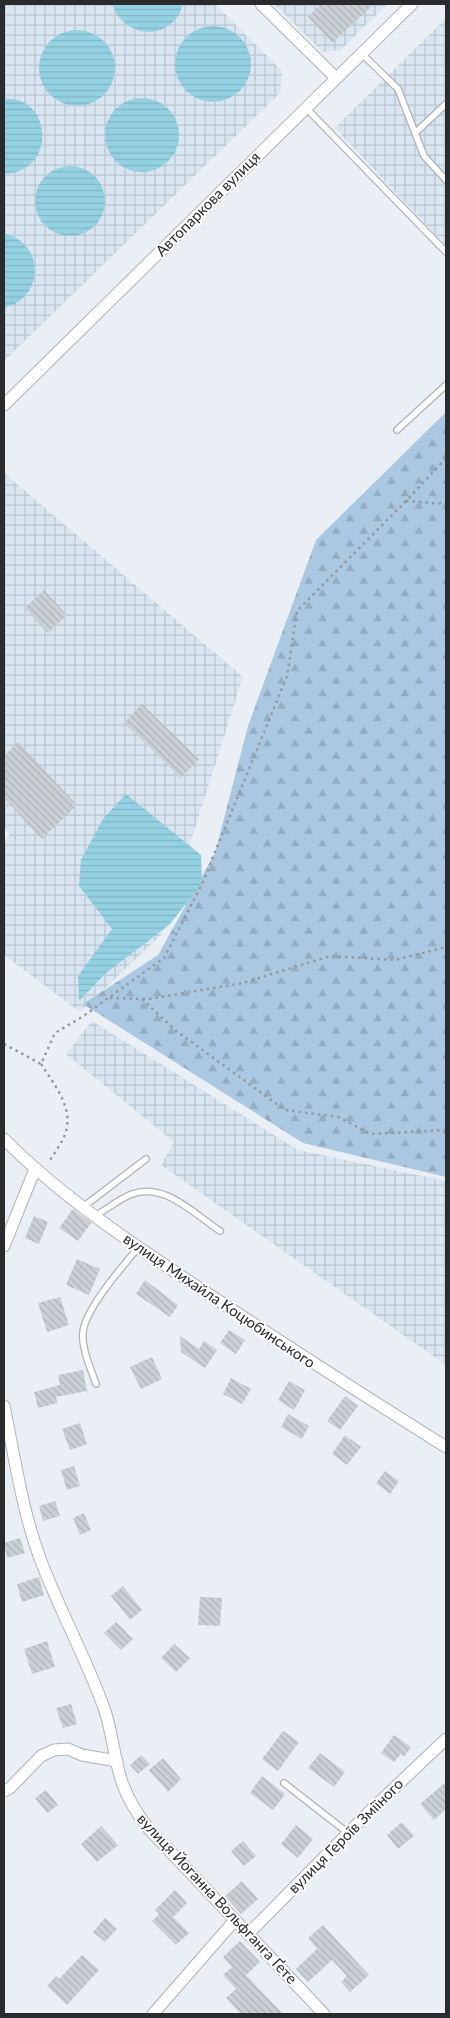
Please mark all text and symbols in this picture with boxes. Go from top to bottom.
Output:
street label: Автопаркова вулиця [151,147,263,259]
street label: вулиця Михайла Коцюбинського [120,1229,319,1371]
street label: вулиця Героїв Зміїного [284,1774,406,1896]
street label: вулиця Йоганна Вольфганга Ґете [134,1810,301,1987]

